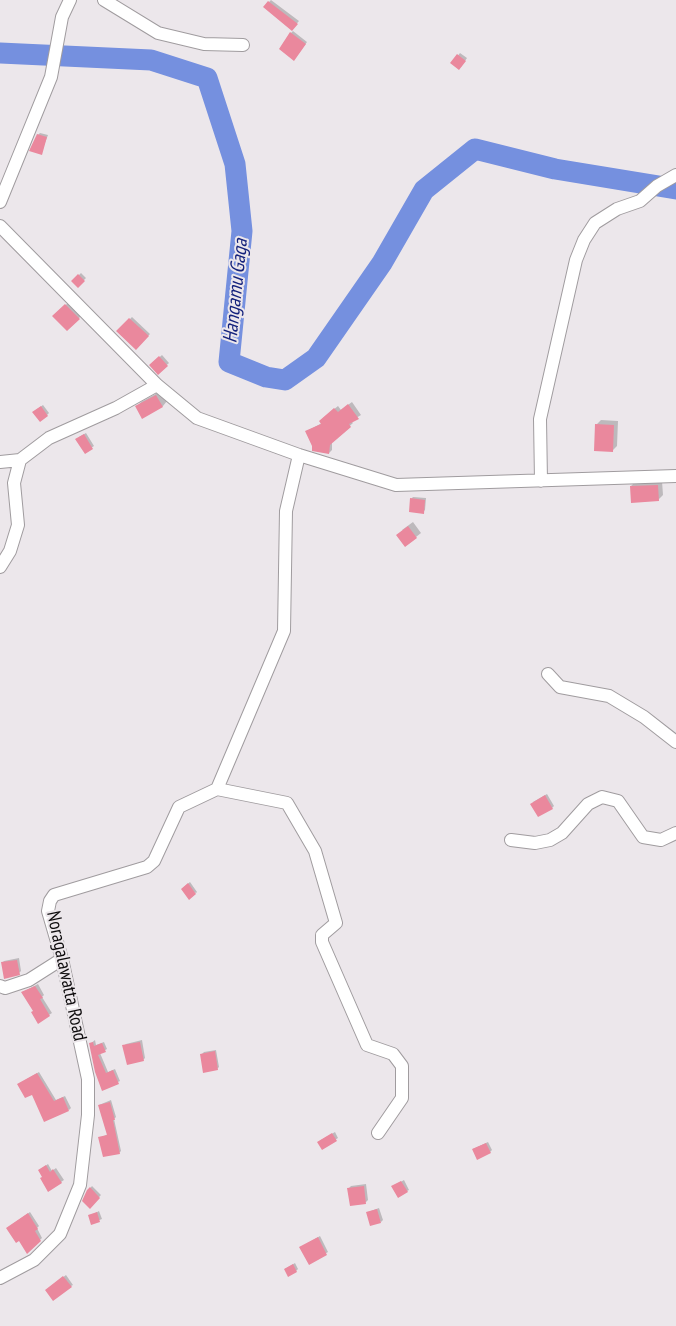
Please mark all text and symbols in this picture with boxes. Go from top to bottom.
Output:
water label: Hangamu Gaga [219,238,253,344]
street label: Noragalawatta Road [41,909,91,1043]

